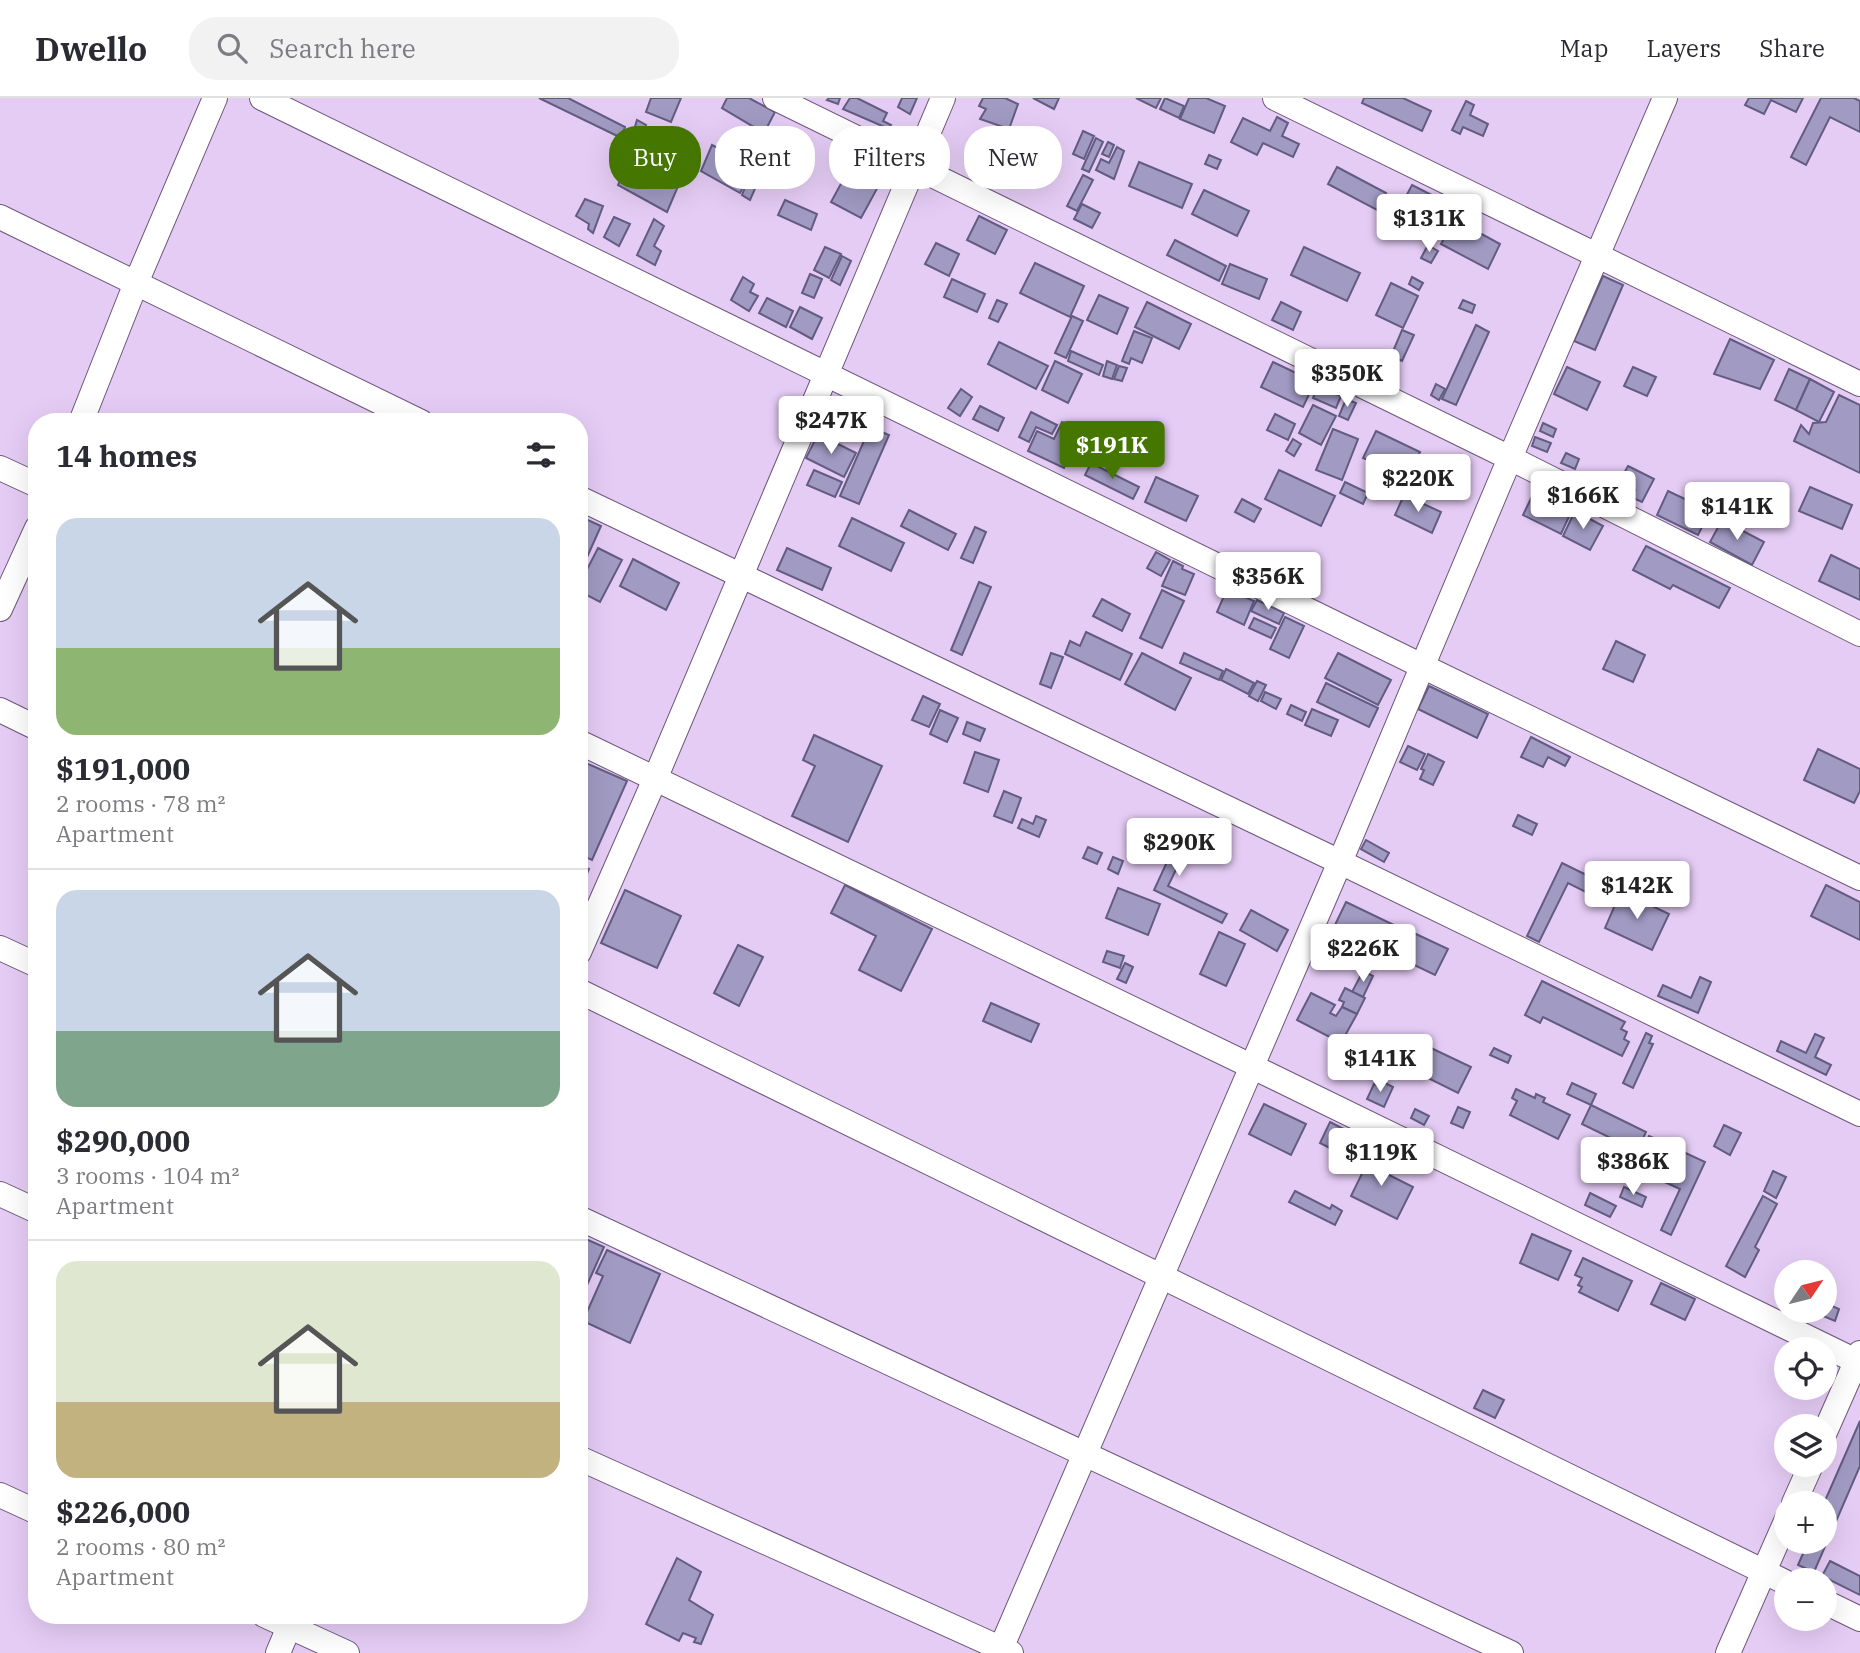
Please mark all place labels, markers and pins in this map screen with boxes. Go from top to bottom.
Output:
pin: $131K [1380,194,1478,254]
pin: $350K [1298,350,1396,409]
pin: $247K [782,396,880,456]
pin: $191K [1063,422,1161,481]
pin: $220K [1369,454,1467,514]
pin: $166K [1534,472,1632,531]
pin: $141K [1688,482,1786,542]
pin: $356K [1219,552,1317,612]
pin: $290K [1130,818,1228,878]
pin: $142K [1588,862,1686,921]
pin: $226K [1314,924,1412,984]
pin: $141K [1331,1034,1429,1094]
pin: $119K [1332,1128,1430,1188]
pin: $386K [1584,1138,1682,1197]

